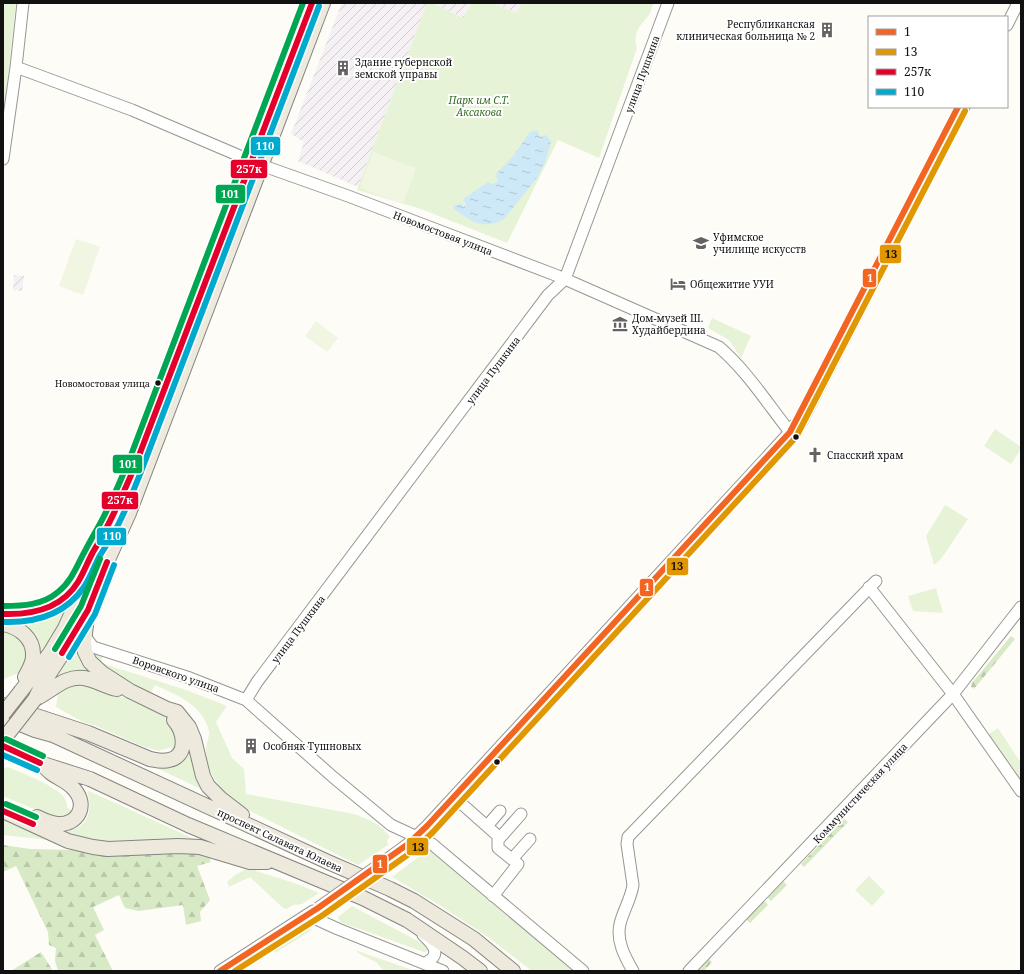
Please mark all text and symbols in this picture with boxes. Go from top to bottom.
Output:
legend [868,16,1008,108]
place label: Республиканская клиническая больница № 2 [676,17,815,43]
building icon: Республиканская клиническая больница № 2 [818,21,836,39]
text: 1 [904,23,911,40]
street label: улица Пушкина [621,33,663,115]
text: 13 [904,43,918,60]
place label: Здание губернской земской управы [355,55,453,81]
building icon: Здание губернской земской управы [334,59,352,77]
text: 257к [904,63,932,80]
text: 110 [904,83,924,100]
park label: Парк им С.Т. Аксакова [448,93,509,119]
line badge: 110 [250,136,281,156]
text: 110 [256,138,274,153]
line badge: 257к [230,159,268,179]
text: 257к [236,161,262,176]
line badge: 101 [215,184,246,204]
text: 101 [221,186,239,201]
street label: Новомостовая улица [391,208,495,259]
place label: Уфимское училище искусств [713,230,806,256]
school or university icon: Уфимское училище искусств [692,234,710,252]
line badge: 13 [879,244,902,264]
text: 13 [885,246,897,261]
line badge: 1 [862,268,877,288]
text: 1 [867,270,873,285]
hotel icon: Общежитие УУИ [669,275,687,293]
place label: Общежитие УУИ [690,277,774,291]
place label: Дом-музей Ш. Худайбердина [632,311,706,337]
museum icon: Дом-музей Ш. Худайбердина [611,315,629,333]
street label: улица Пушкина [463,333,523,407]
place label: Новомостовая улица [55,377,150,390]
marker: Новомостовая улица [153,378,163,388]
unlabelled marker [791,432,801,442]
church icon: Спасский храм [806,446,824,464]
place label: Спасский храм [827,448,903,462]
line badge: 101 [112,454,143,474]
text: 101 [119,456,137,471]
line badge: 257к [101,491,139,510]
text: 257к [107,492,133,507]
line badge: 110 [96,527,127,546]
text: 110 [103,528,121,543]
line badge: 13 [666,557,689,576]
text: 13 [671,558,683,573]
line badge: 1 [639,578,654,597]
text: 1 [644,579,650,594]
street label: улица Пушкина [268,592,328,666]
street label: Воровского улица [131,653,221,695]
building icon: Особняк Тушновых [242,737,260,755]
place label: Особняк Тушновых [263,739,361,753]
street label: Коммунистическая улица [810,739,911,846]
unlabelled marker [492,757,502,767]
street label: проспект Салавата Юлаева [215,805,345,875]
line badge: 13 [406,837,429,856]
text: 13 [412,839,424,854]
line badge: 1 [372,854,388,874]
text: 1 [377,856,383,871]

